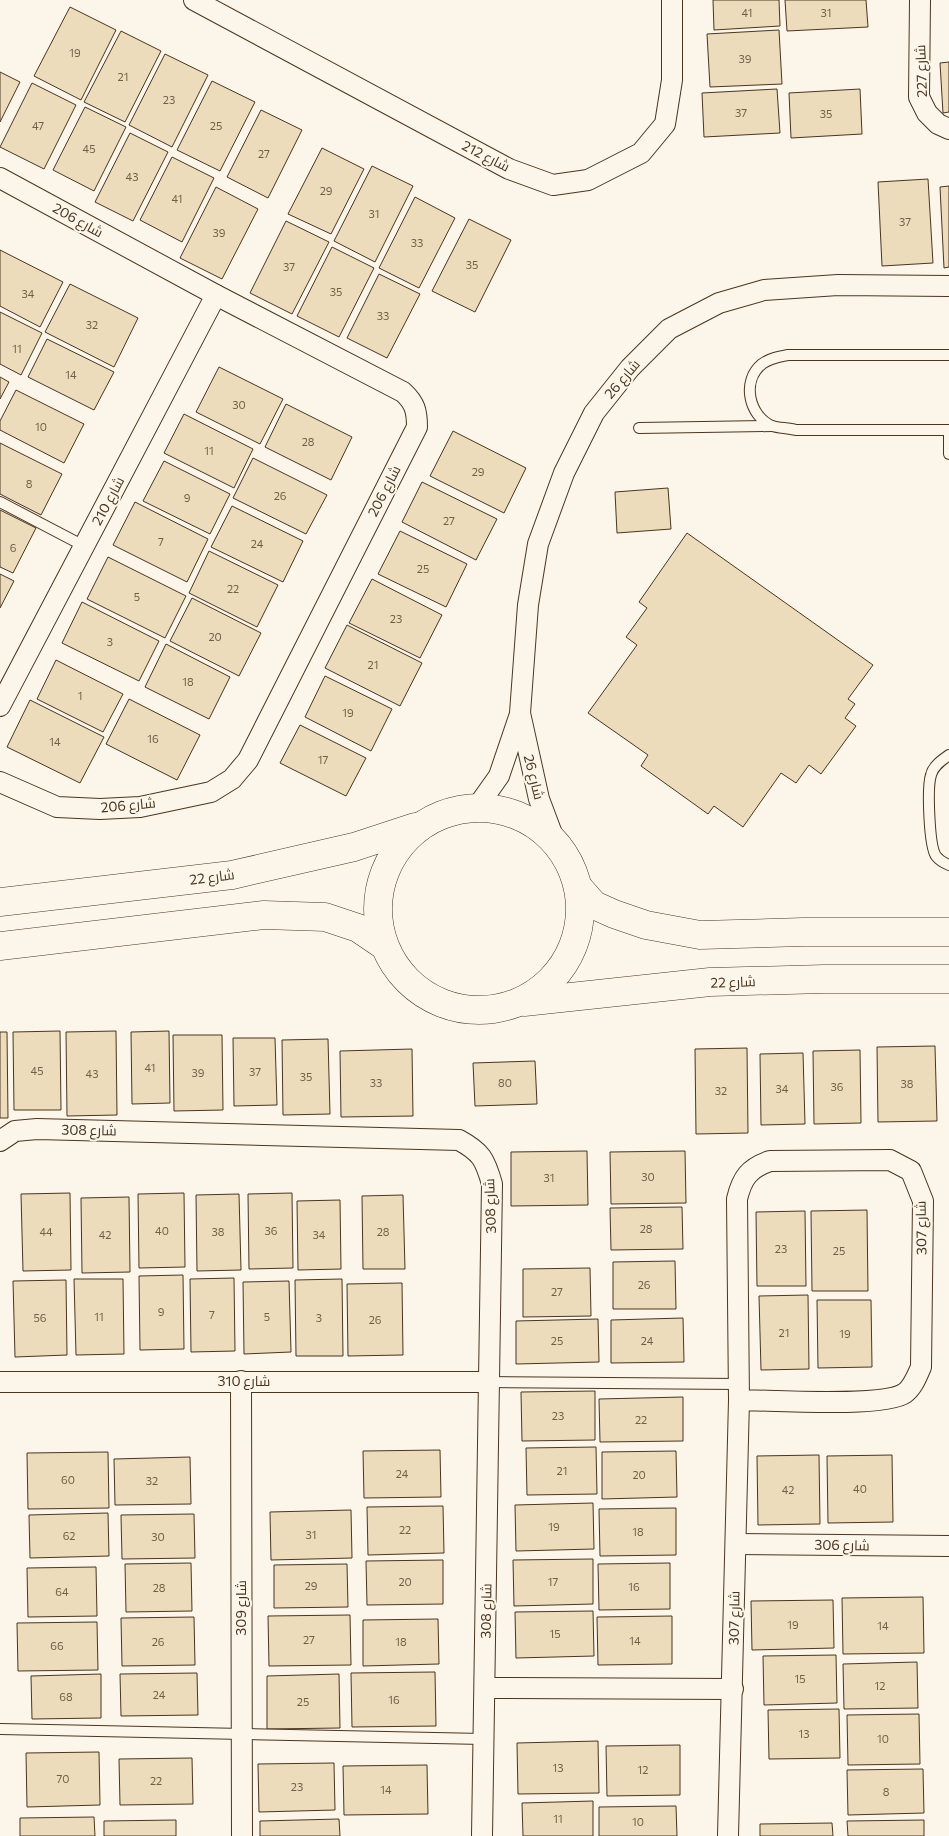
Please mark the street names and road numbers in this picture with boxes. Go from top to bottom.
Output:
street label: شارع 227 [911,44,931,98]
street label: شارع 212 [459,136,513,176]
street label: شارع 206 [50,199,106,241]
street label: شارع 26 [600,356,644,402]
street label: شارع 206 [363,462,405,520]
street label: شارع 210 [88,474,128,528]
street label: شارع 26 [520,752,548,802]
street label: شارع 206 [100,794,156,816]
street label: شارع 22 [188,865,236,889]
street label: شارع 22 [710,972,756,992]
street label: شارع 308 [61,1121,117,1139]
street label: شارع 308 [480,1178,500,1234]
street label: شارع 307 [912,1201,930,1255]
street label: شارع 310 [218,1372,270,1390]
street label: شارع 306 [814,1536,870,1554]
street label: شارع 309 [232,1580,250,1636]
street label: شارع 308 [477,1583,495,1639]
street label: شارع 307 [725,1591,743,1645]

